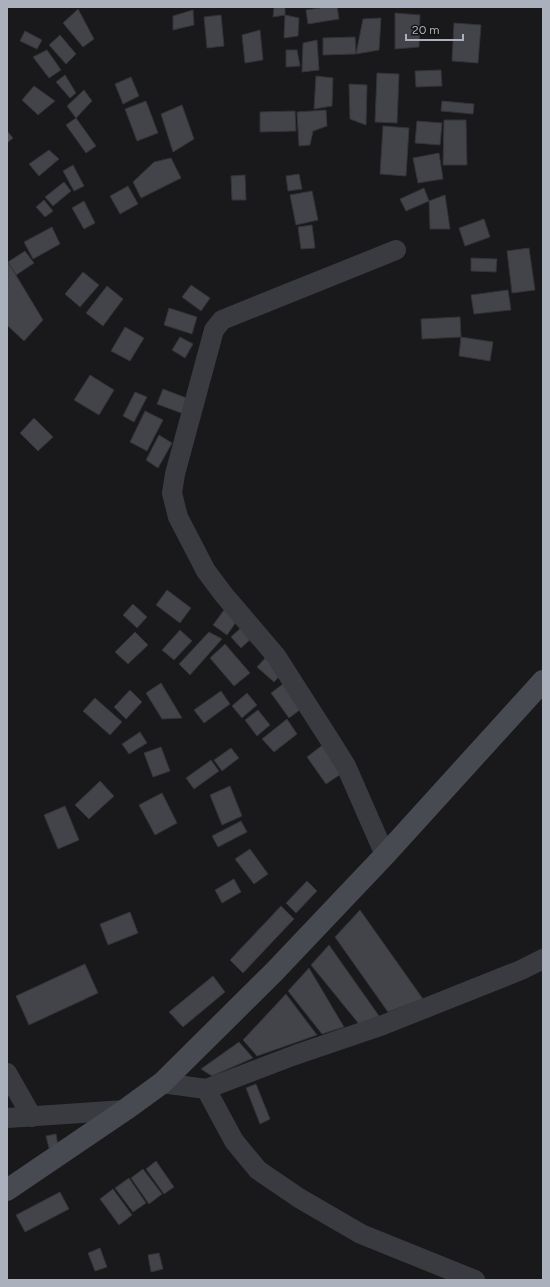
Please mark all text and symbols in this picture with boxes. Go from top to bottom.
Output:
scale bar [406,16,463,42]
text: 20 m [412,23,440,37]

